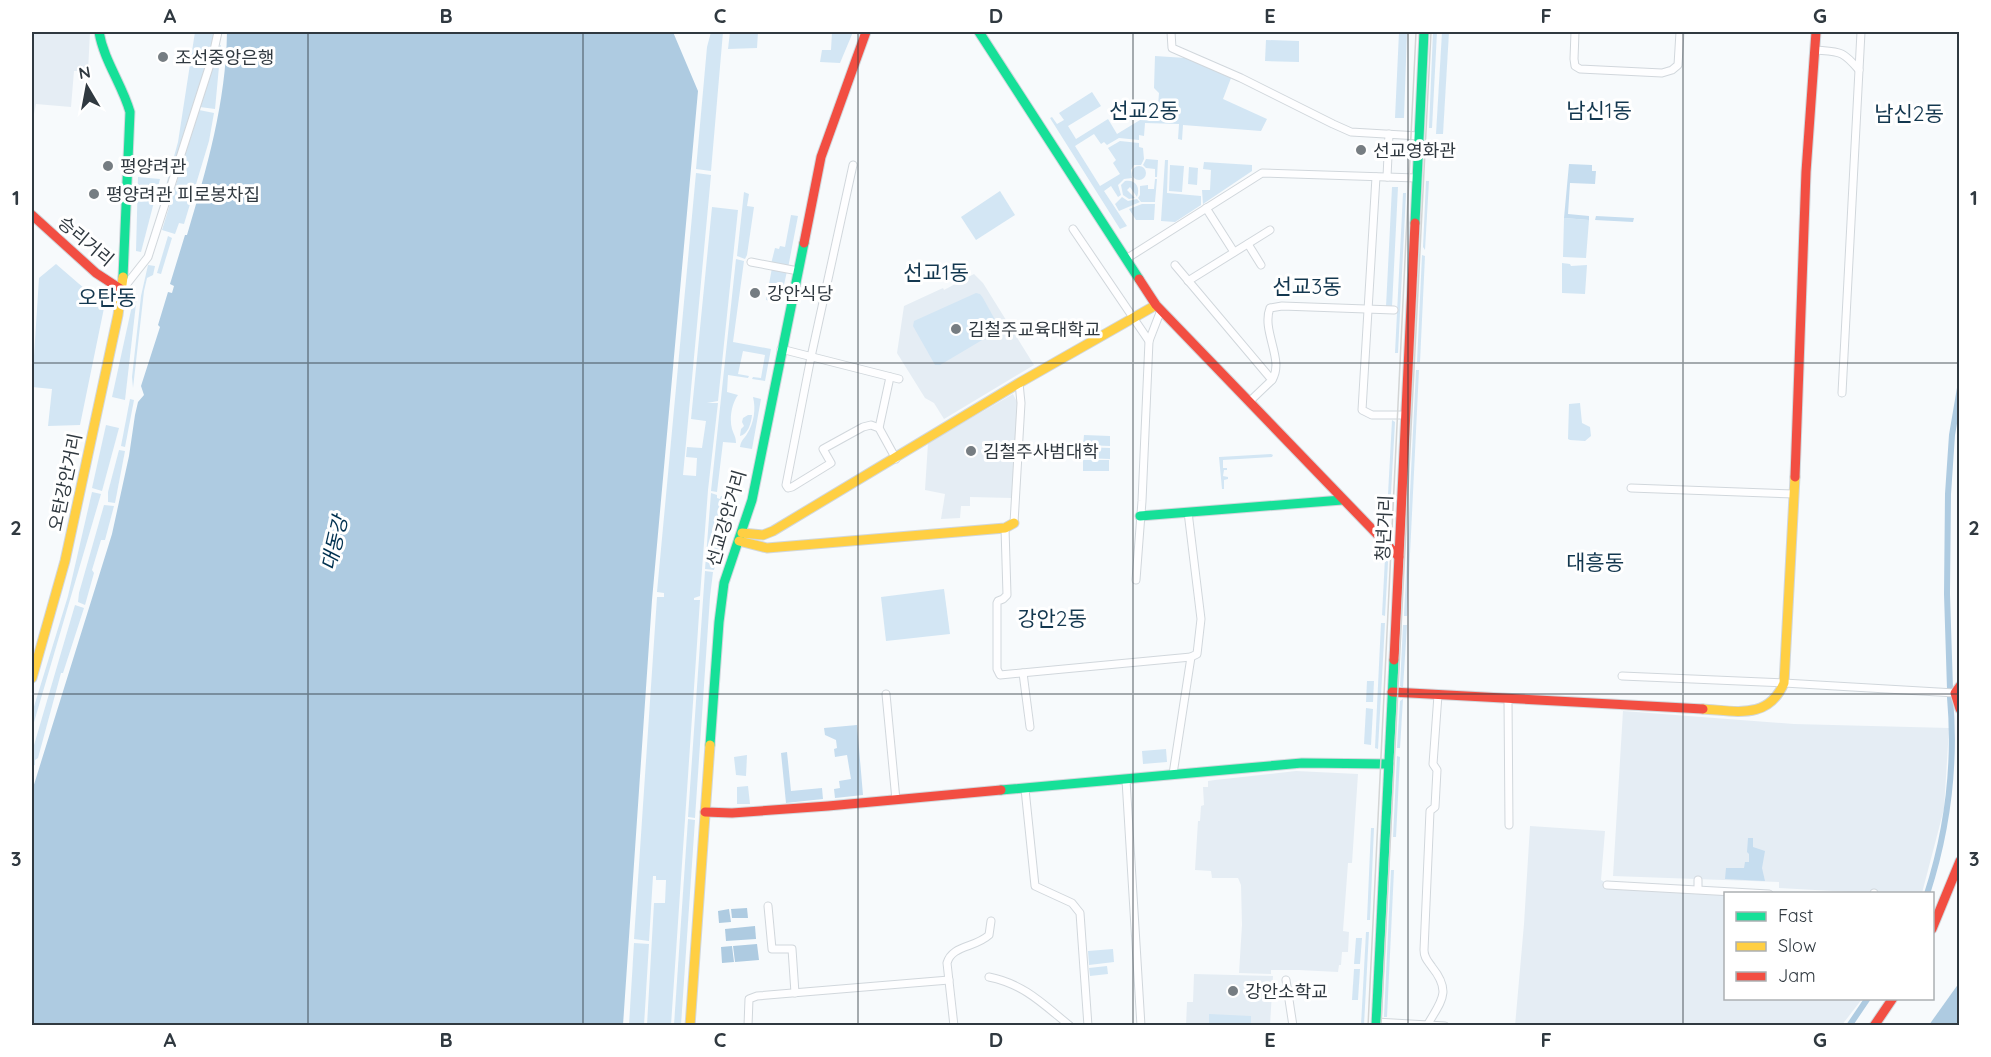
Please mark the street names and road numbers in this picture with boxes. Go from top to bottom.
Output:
street label: 승리거리 [53,211,119,271]
street label: 오탄강안거리 [43,431,87,533]
street label: 선교강안거리 [701,467,751,569]
street label: 청년거리 [1371,494,1397,562]

